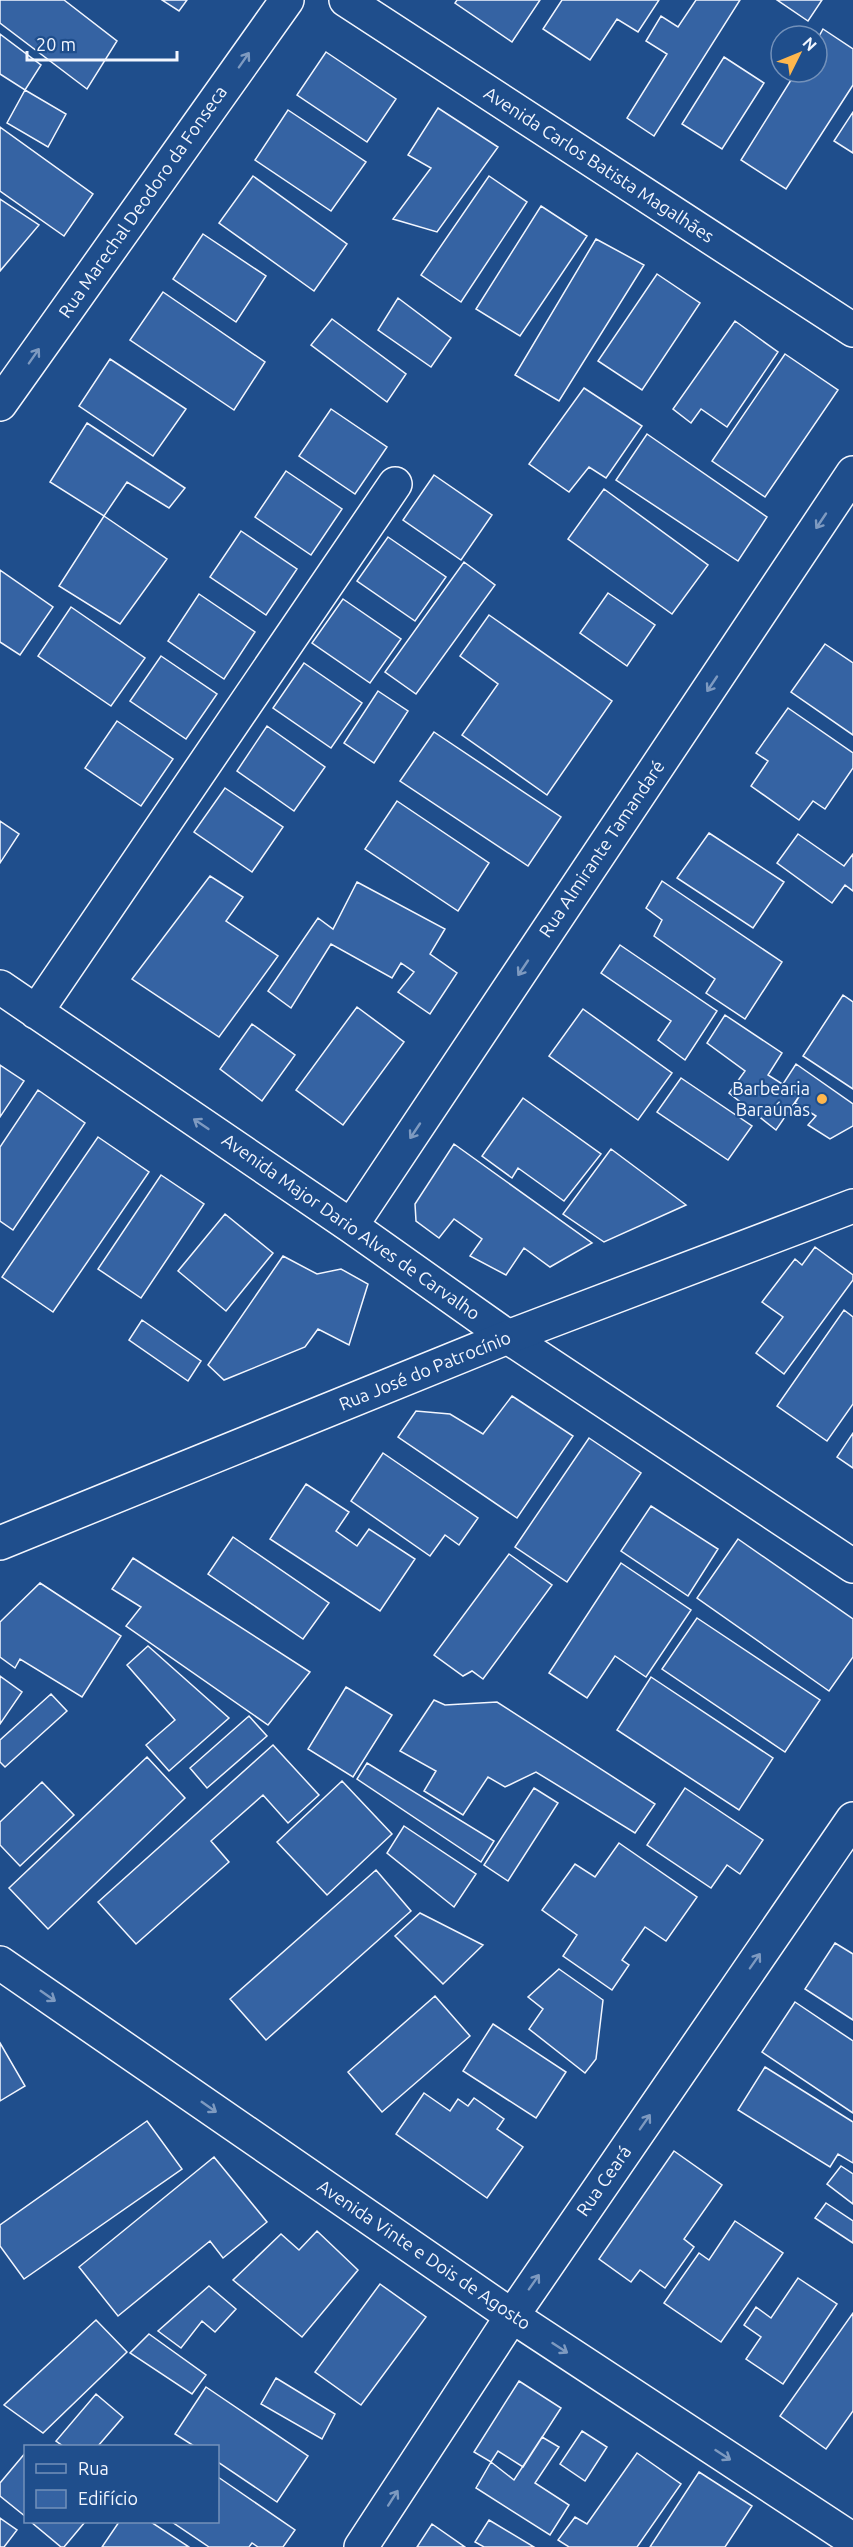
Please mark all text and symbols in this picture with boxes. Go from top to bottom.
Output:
scale bar [27,24,177,62]
north arrow [769,24,829,84]
text: N [799,33,821,54]
text: 20 m [36,34,76,54]
one-way arrow [238,52,250,69]
street label: Rua Marechal Deodoro da Fonseca [54,82,230,321]
street label: Avenida Carlos Batista Magalhães [481,82,718,246]
one-way arrow [28,349,40,365]
one-way arrow [814,513,827,530]
one-way arrow [706,675,719,692]
street label: Rua Almirante Tamandaré [535,756,668,941]
one-way arrow [517,960,529,976]
place label: Barbearia Baraúnas [732,1078,810,1119]
marker: Barbearia Baraúnas [815,1092,829,1106]
one-way arrow [194,1118,210,1130]
one-way arrow [409,1122,421,1138]
street label: Avenida Major Dario Alves de Carvalho [219,1129,484,1323]
street label: Rua José do Patrocínio [336,1326,513,1414]
one-way arrow [750,1953,762,1970]
one-way arrow [40,1990,56,2002]
one-way arrow [200,2101,216,2113]
one-way arrow [639,2114,651,2130]
street label: Rua Ceará [572,2141,635,2219]
street label: Avenida Vinte e Dois de Agosto [314,2175,535,2333]
one-way arrow [528,2274,541,2291]
one-way arrow [551,2342,568,2354]
legend [24,2445,219,2523]
one-way arrow [714,2449,731,2461]
text: Rua [78,2458,109,2478]
text: Edifício [78,2488,138,2508]
one-way arrow [387,2490,399,2507]

